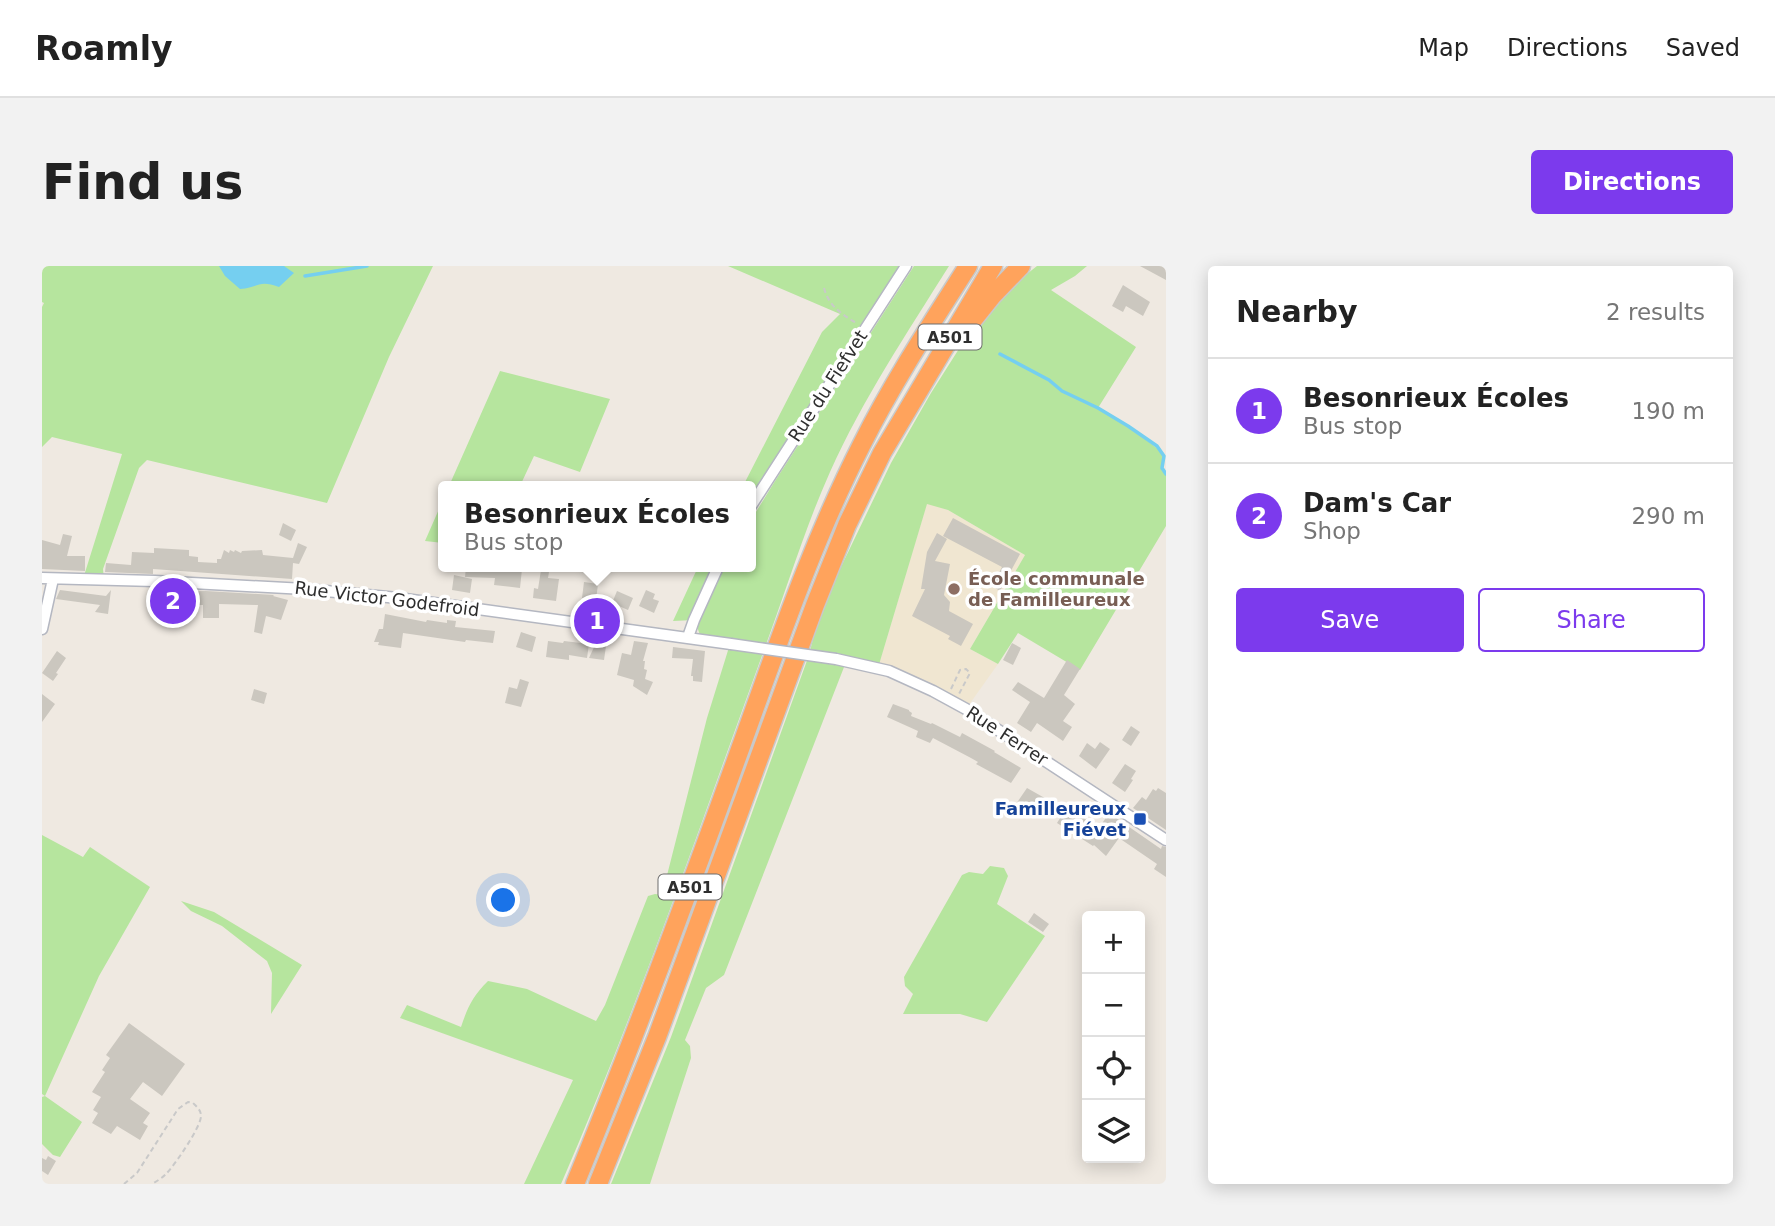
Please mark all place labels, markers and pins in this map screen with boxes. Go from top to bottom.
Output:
place label: École communale de Familleureux [968,568,1145,610]
pin: 2 [150,575,196,627]
marker: École communale de Familleureux [946,581,962,597]
pin: 1 [574,595,620,647]
place label: Familleureux Fiévet [995,798,1126,840]
marker: Familleureux Fiévet [1132,811,1148,827]

